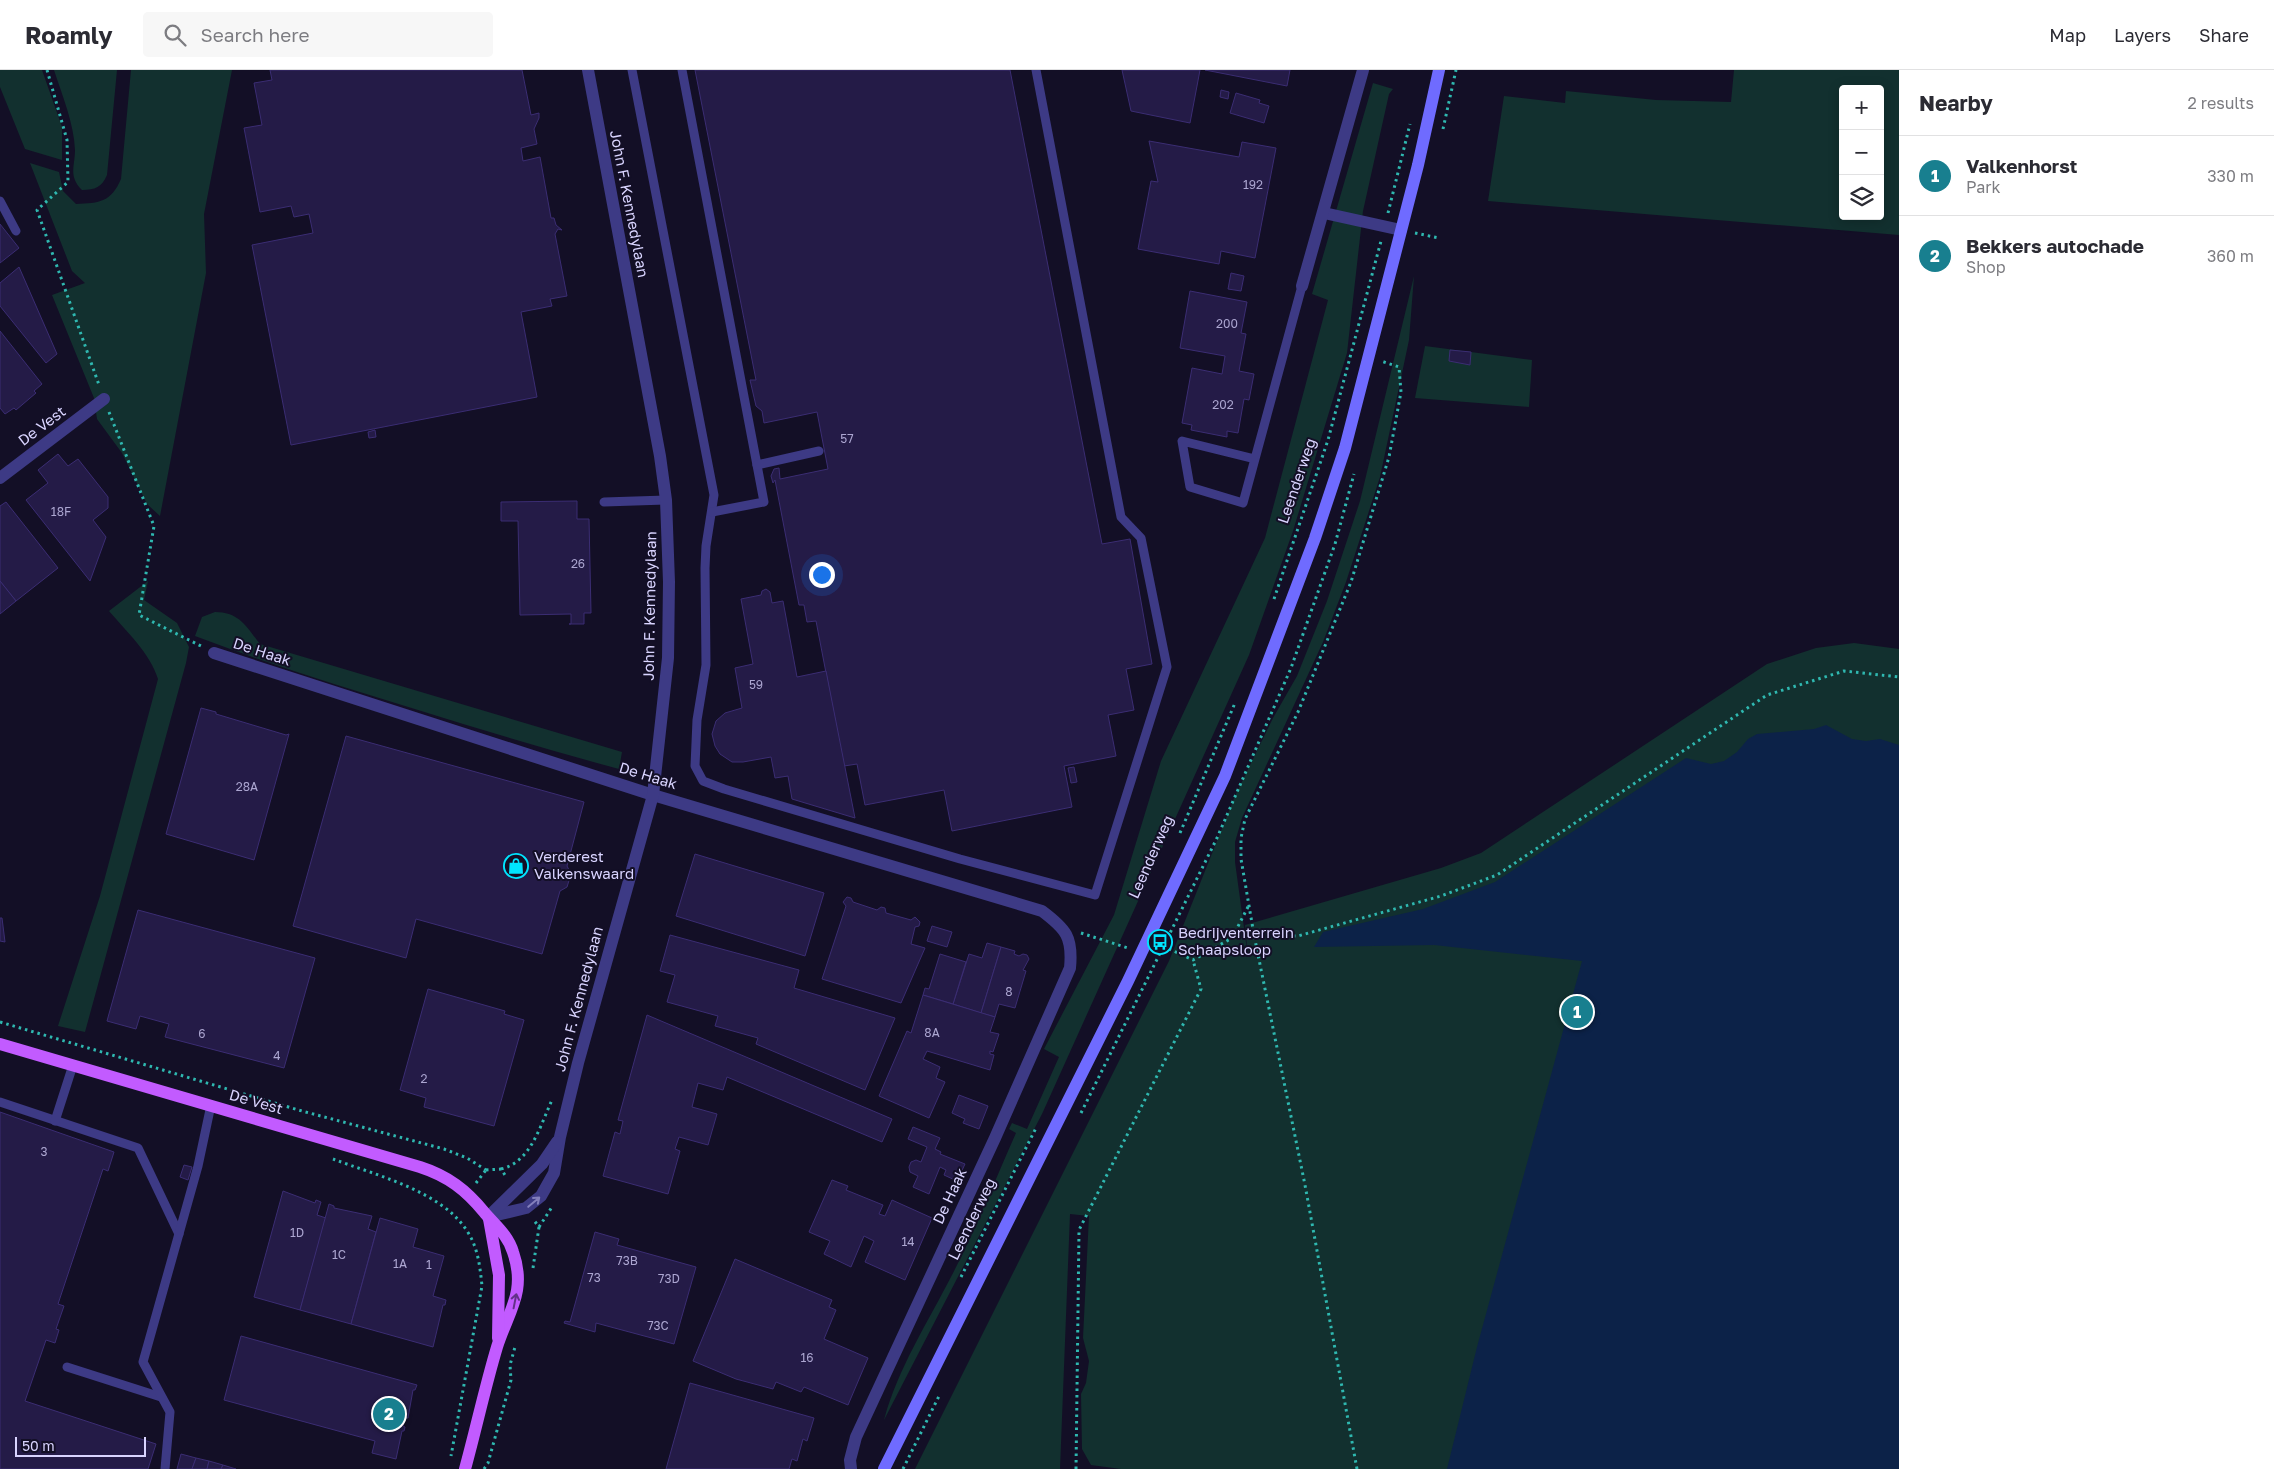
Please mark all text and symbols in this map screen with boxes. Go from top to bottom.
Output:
search box [143,12,493,57]
text: Roamly [25,20,113,49]
icon: search [161,21,189,49]
text: Search here [201,23,309,46]
text: Map [2049,24,2086,46]
text: Layers [2114,24,2171,46]
text: Share [2199,24,2249,46]
map controls [1839,85,1884,220]
button: + [1839,85,1884,130]
text: Nearby [1919,90,1993,116]
text: 2 results [2188,93,2254,113]
street label: John F. Kennedylaan [607,129,653,279]
button: − [1839,130,1884,175]
text: Valkenhorst [1966,154,2077,177]
text: 1 [1931,166,1939,186]
text: 330 m [2207,166,2254,186]
button: layers [1839,175,1884,220]
house number: 192 [1243,177,1263,192]
text: Park [1966,177,2001,197]
text: Bekkers autochade [1966,234,2144,257]
text: 2 [1930,246,1940,266]
text: 360 m [2207,246,2254,266]
text: Shop [1966,257,2006,277]
house number: 200 [1216,316,1238,331]
house number: 202 [1212,397,1234,412]
street label: De Vest [14,402,69,449]
house number: 57 [840,431,854,446]
street label: Leenderweg [1273,436,1319,526]
house number: 18F [51,504,71,519]
street label: John F. Kennedylaan [639,531,659,681]
house number: 26 [571,556,585,571]
your location [809,562,835,588]
street label: De Haak [231,633,294,669]
house number: 59 [749,677,763,692]
street label: De Haak [617,758,680,793]
house number: 28A [236,779,258,794]
street label: Leenderweg [1124,812,1176,901]
place label: Verderest Valkenswaard [534,847,634,882]
shop icon: Verderest Valkenswaard [503,853,529,879]
place label: Bedrijventerrein Schaapsloop [1178,923,1294,958]
street label: John F. Kennedylaan [550,924,606,1073]
bus stop icon: Bedrijventerrein Schaapsloop [1147,929,1173,955]
house number: 8 [1005,984,1013,999]
pin: 1 [1561,993,1593,1031]
house number: 8A [924,1025,940,1040]
house number: 6 [198,1026,206,1041]
house number: 4 [273,1048,281,1063]
house number: 2 [421,1071,428,1086]
street label: De Vest [227,1085,285,1117]
house number: 3 [40,1144,48,1159]
street label: De Haak [928,1164,970,1226]
street label: Leenderweg [943,1175,999,1263]
one-way arrow [527,1196,540,1208]
house number: 1D [290,1225,304,1240]
house number: 14 [901,1234,915,1249]
house number: 1C [332,1247,346,1262]
house number: 73B [616,1253,638,1268]
house number: 1A [393,1256,407,1271]
house number: 1 [426,1257,432,1272]
house number: 73 [587,1270,601,1285]
house number: 73D [658,1271,680,1286]
one-way arrow [511,1293,520,1309]
house number: 73C [647,1318,669,1333]
house number: 16 [800,1350,814,1365]
pin: 2 [373,1395,405,1433]
scale bar [15,1434,146,1457]
text: 50 m [22,1437,55,1454]

